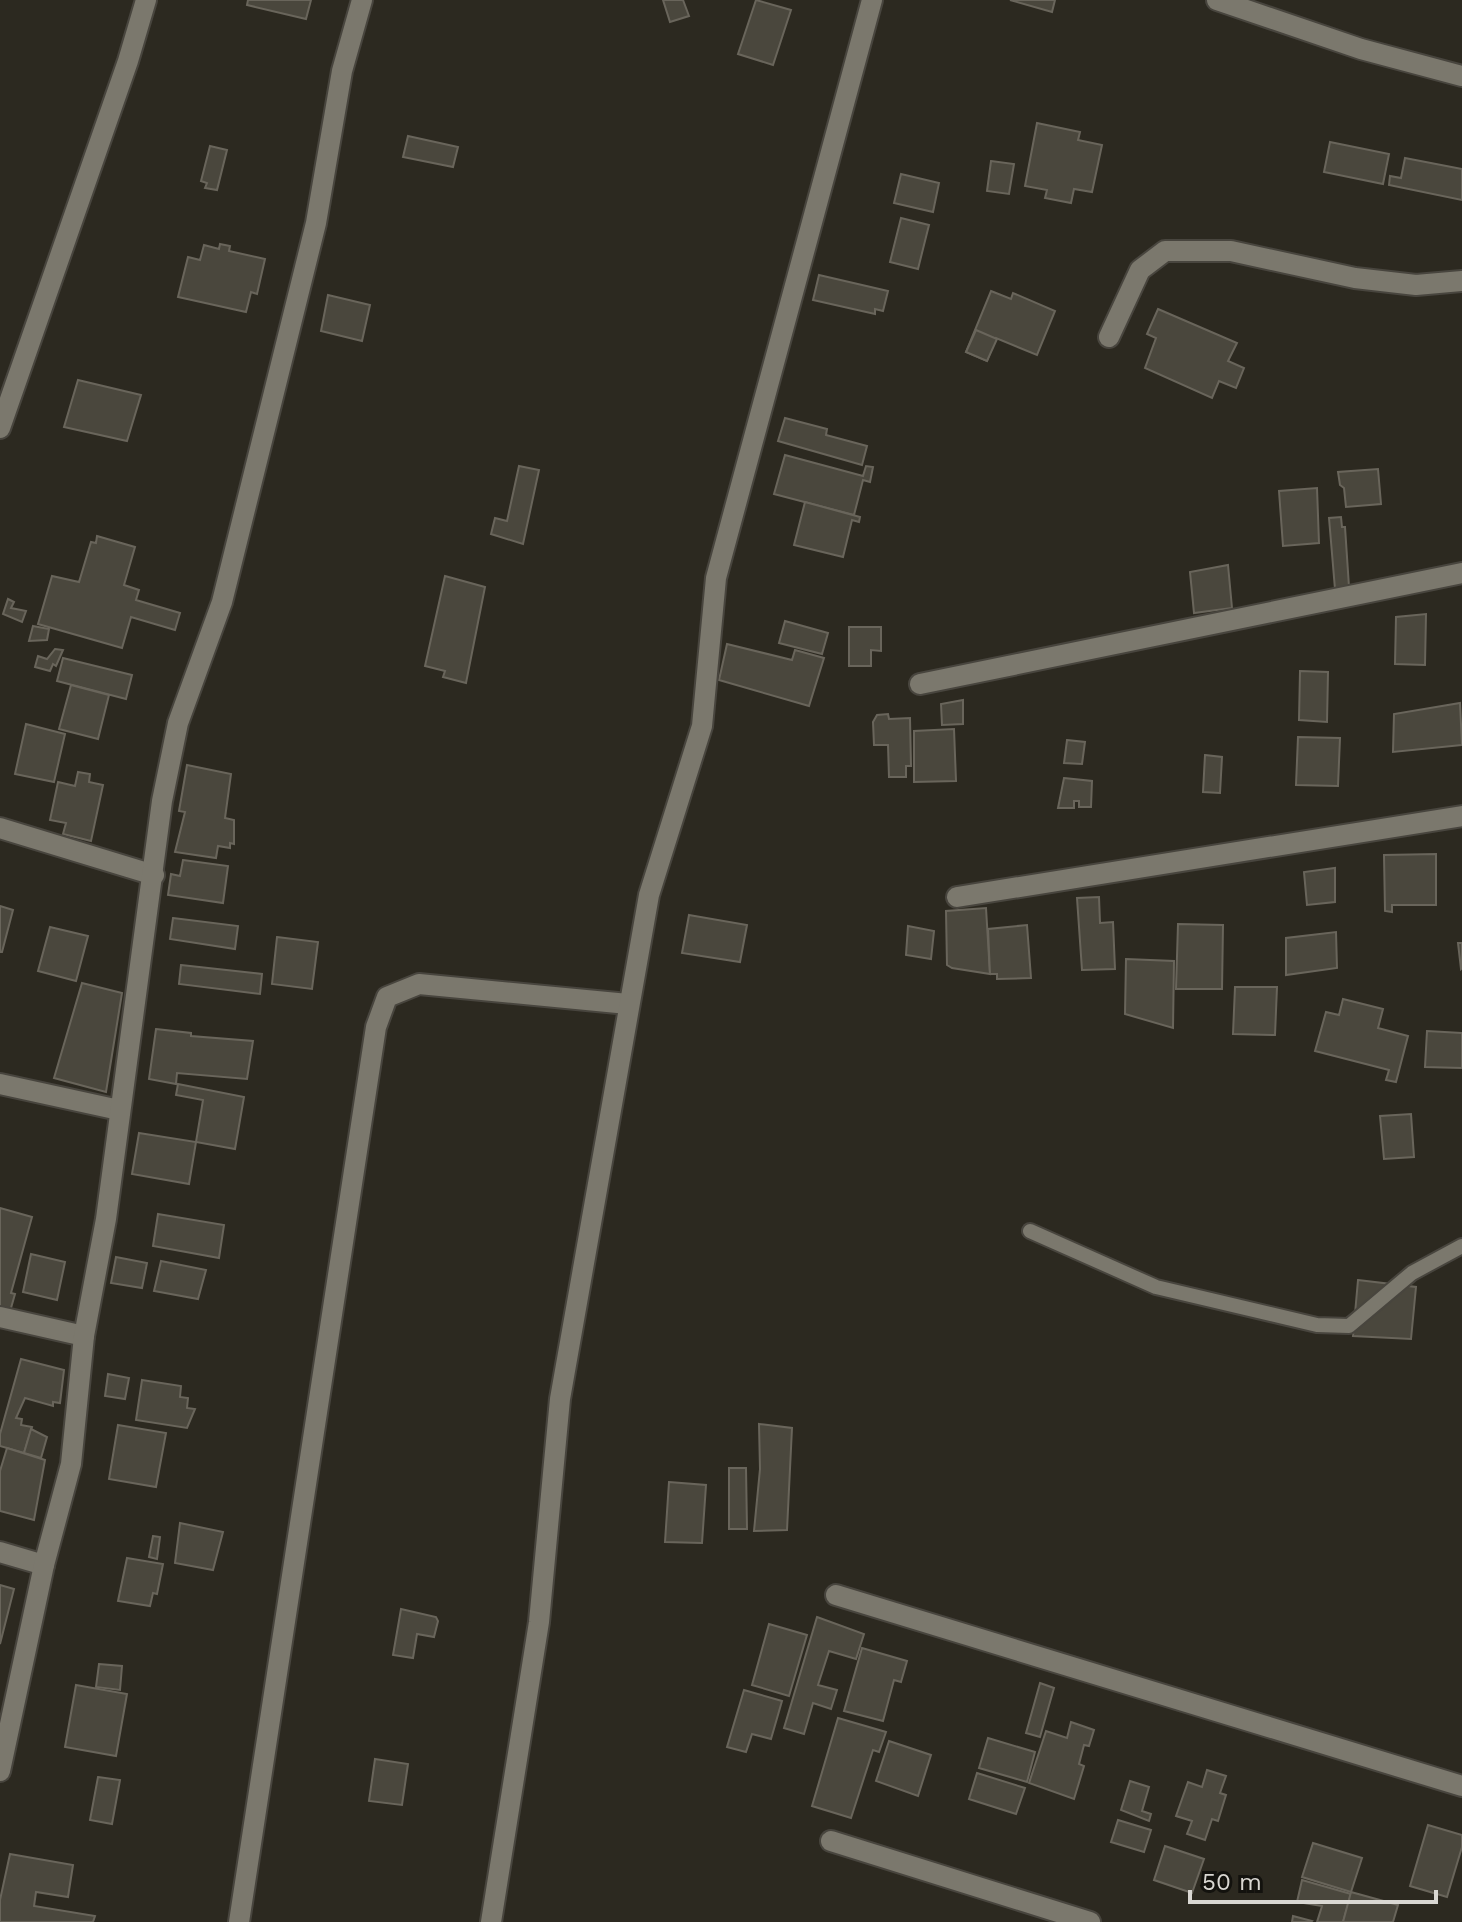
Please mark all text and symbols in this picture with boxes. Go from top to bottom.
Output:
scale bar [1190,1854,1436,1904]
text: 50 m [1202,1868,1262,1896]

